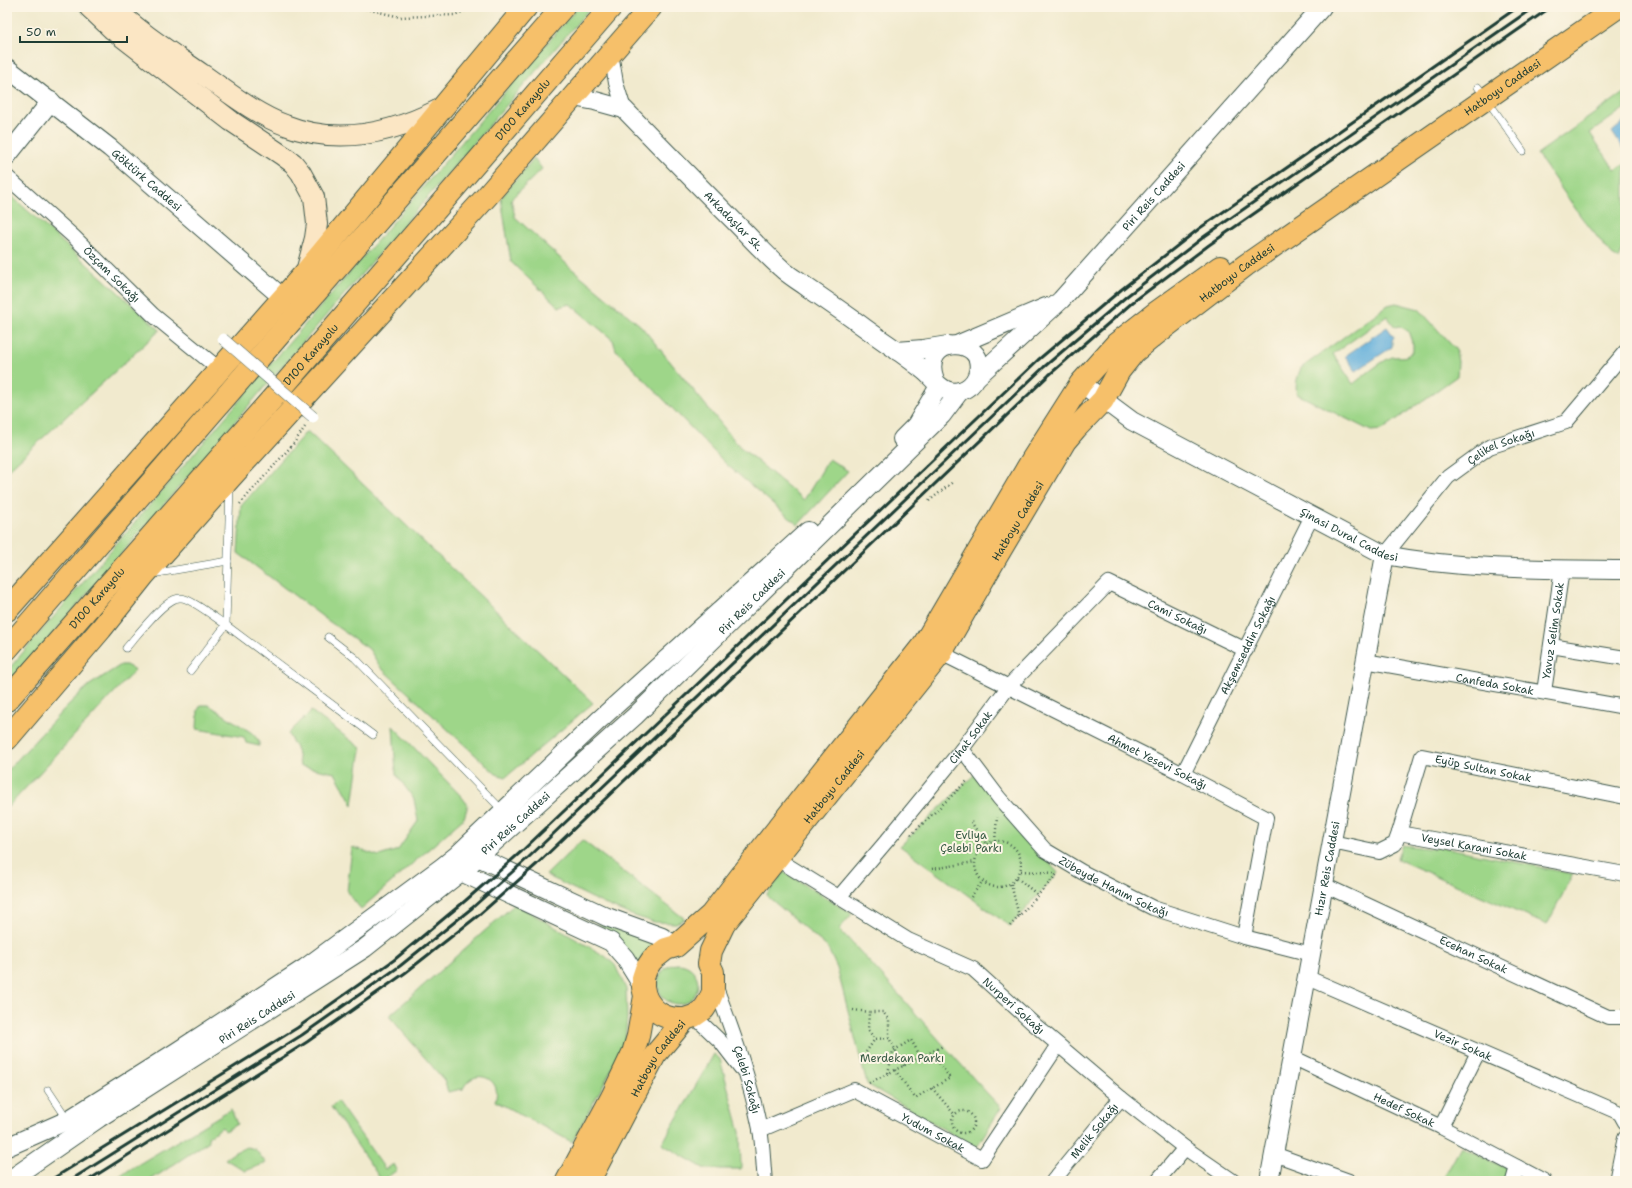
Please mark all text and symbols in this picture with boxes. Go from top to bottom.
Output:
scale bar [20,18,127,44]
text: 50 m [26,24,56,40]
street label: Hatboyu Caddesi [1461,56,1544,120]
street label: D100 Karayolu [492,75,554,144]
street label: Göktürk Caddesi [108,146,185,215]
street label: Piri Reis Caddesi [1119,159,1189,234]
street label: Arkadaşlar Sk. [700,188,766,255]
street label: Hatboyu Caddesi [1196,240,1278,306]
street label: Özçam Sokağı [80,243,143,306]
street label: D100 Karayolu [280,321,342,389]
street label: Çelikel Sokağı [1464,426,1537,469]
street label: Hatboyu Caddesi [989,478,1048,564]
street label: Şinasi Dural Caddesi [1297,504,1399,565]
street label: D100 Karayolu [66,564,128,632]
street label: Piri Reis Caddesi [715,566,789,638]
street label: Yavuz Selim Sokak [1539,581,1568,680]
street label: Akşemseddin Sokağı [1217,593,1279,697]
street label: Cami Sokağı [1145,596,1210,638]
street label: Canfeda Sokak [1455,670,1535,699]
street label: Cihat Sokak [946,708,996,767]
street label: Ahmet Yesevi Sokağı [1105,730,1209,793]
street label: Hatboyu Caddesi [800,747,868,827]
street label: Eyüp Sultan Sokak [1434,752,1533,786]
street label: Piri Reis Caddesi [478,789,554,858]
street label: Hızır Reis Caddesi [1311,820,1344,917]
park label: Evliya Çelebi Parkı [940,828,1002,856]
street label: Veysel Karani Sokak [1420,830,1528,864]
street label: Zübeyde Hanım Sokağı [1056,853,1170,921]
street label: Ecehan Sokak [1437,933,1510,977]
street label: Nurperi Sokağı [979,974,1048,1038]
street label: Piri Reis Caddesi [216,988,298,1048]
street label: Hatboyu Caddesi [627,1017,689,1100]
street label: Vezir Sokak [1431,1026,1494,1065]
street label: Çelebi Sokağı [730,1044,763,1115]
park label: Merdekan Parkı [860,1051,944,1066]
street label: Hedef Sokak [1371,1089,1437,1131]
street label: Melik Sokağı [1067,1100,1122,1162]
street label: Yudum Sokak [898,1110,967,1156]

